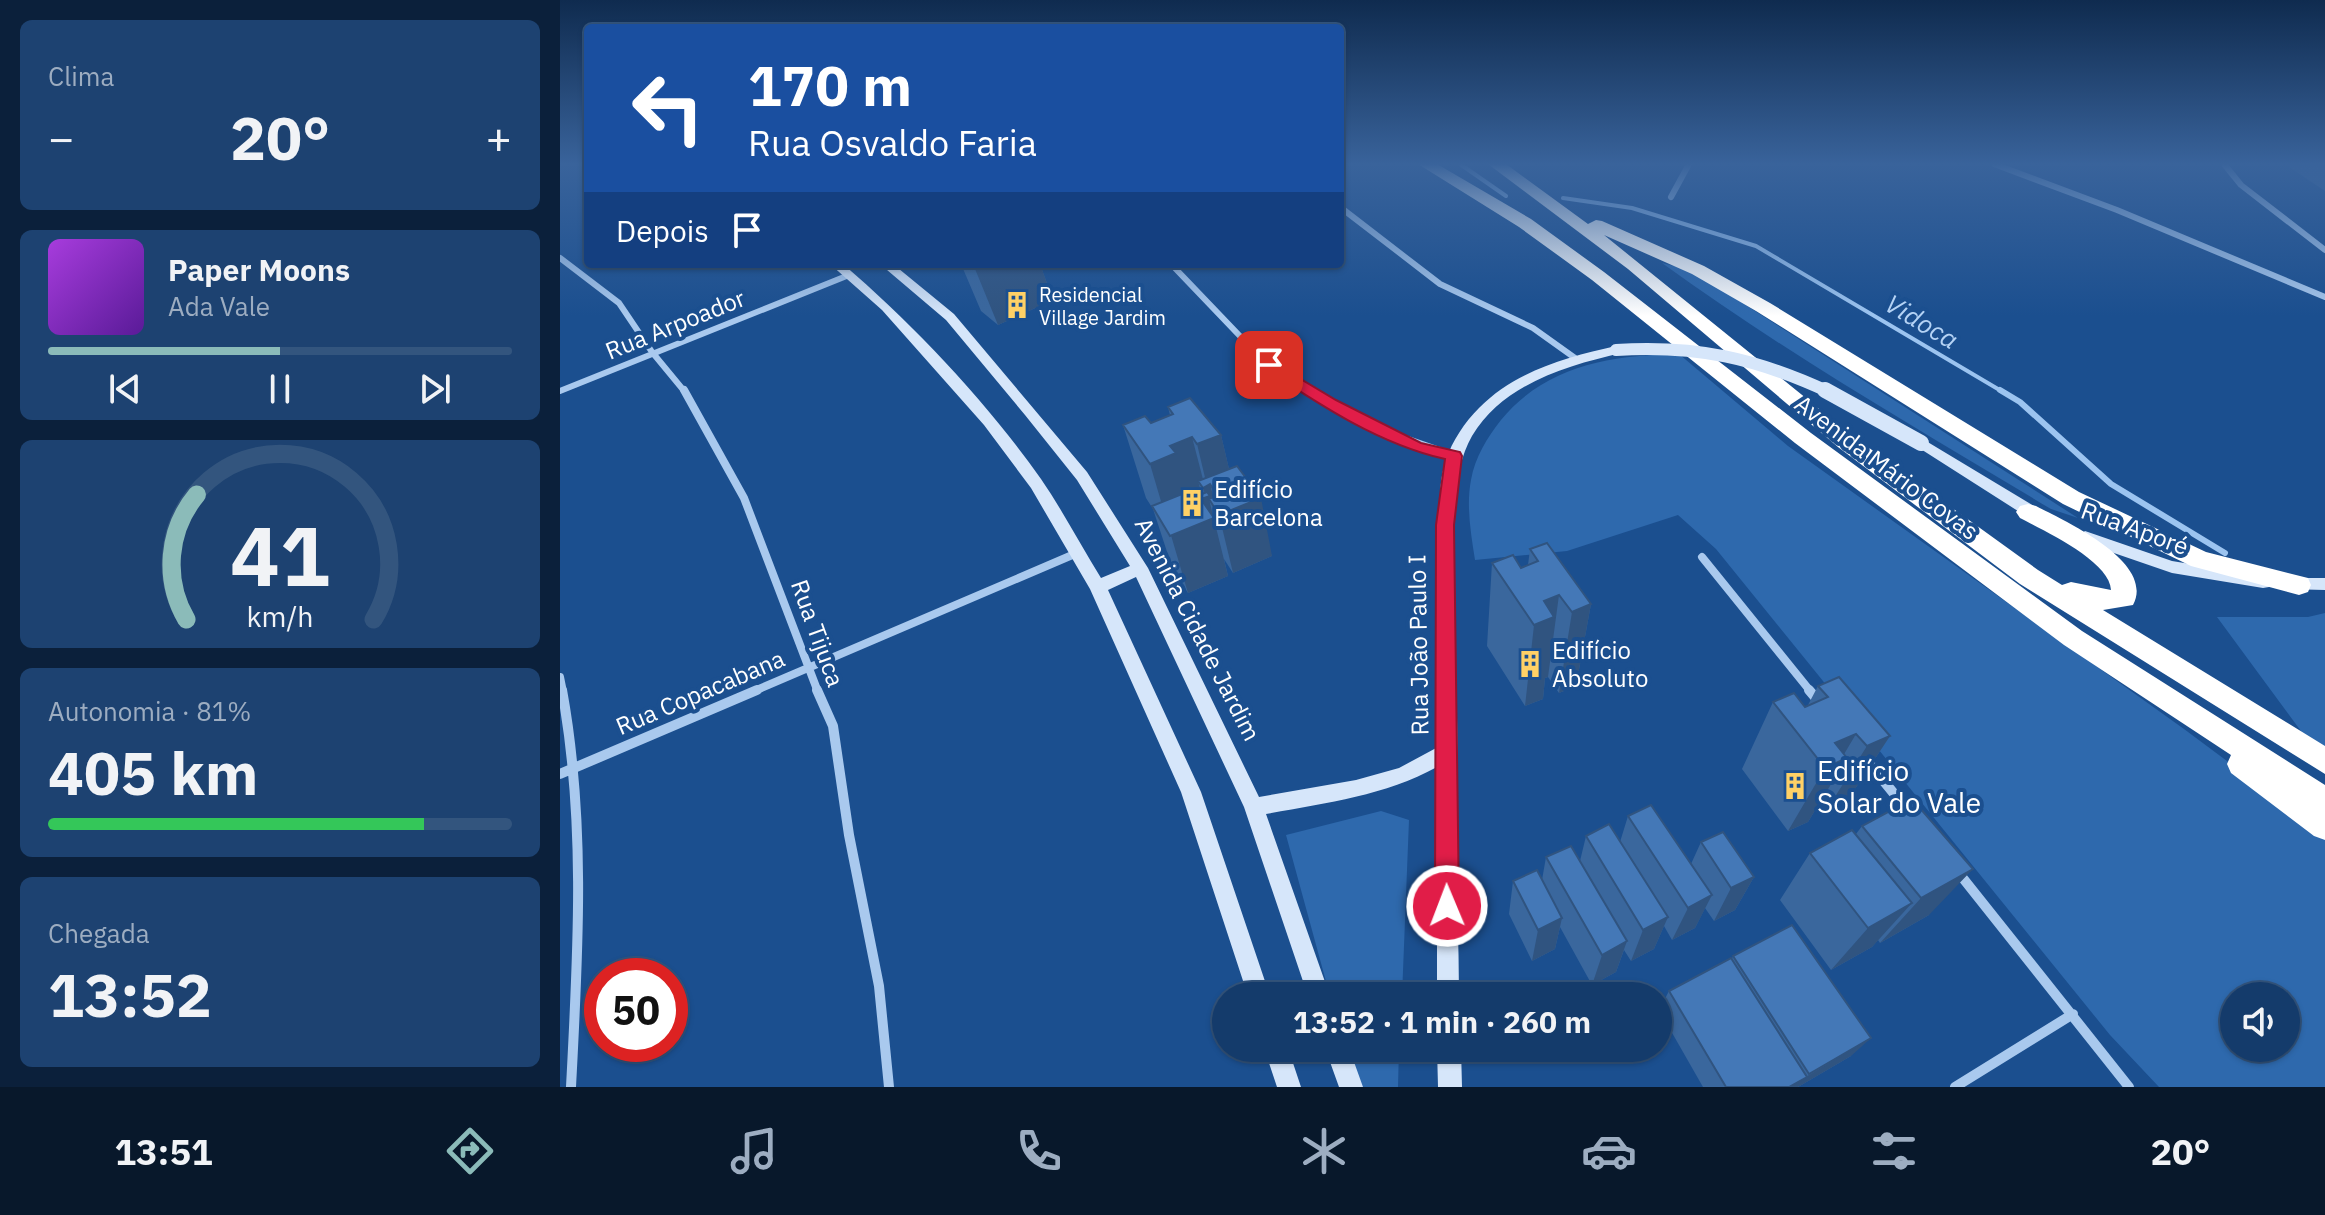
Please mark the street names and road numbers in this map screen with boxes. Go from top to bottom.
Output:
street label: Rua Arpoador [600,281,750,367]
street label: Avenida Mário Covas [1789,387,1985,547]
street label: Rua Aporé [2077,494,2193,562]
street label: Avenida Cidade Jardim [1128,512,1268,746]
street label: Rua João Paulo I [1400,554,1436,736]
street label: Rua Tijuca [784,575,852,691]
street label: Rua Copacabana [611,642,790,742]

